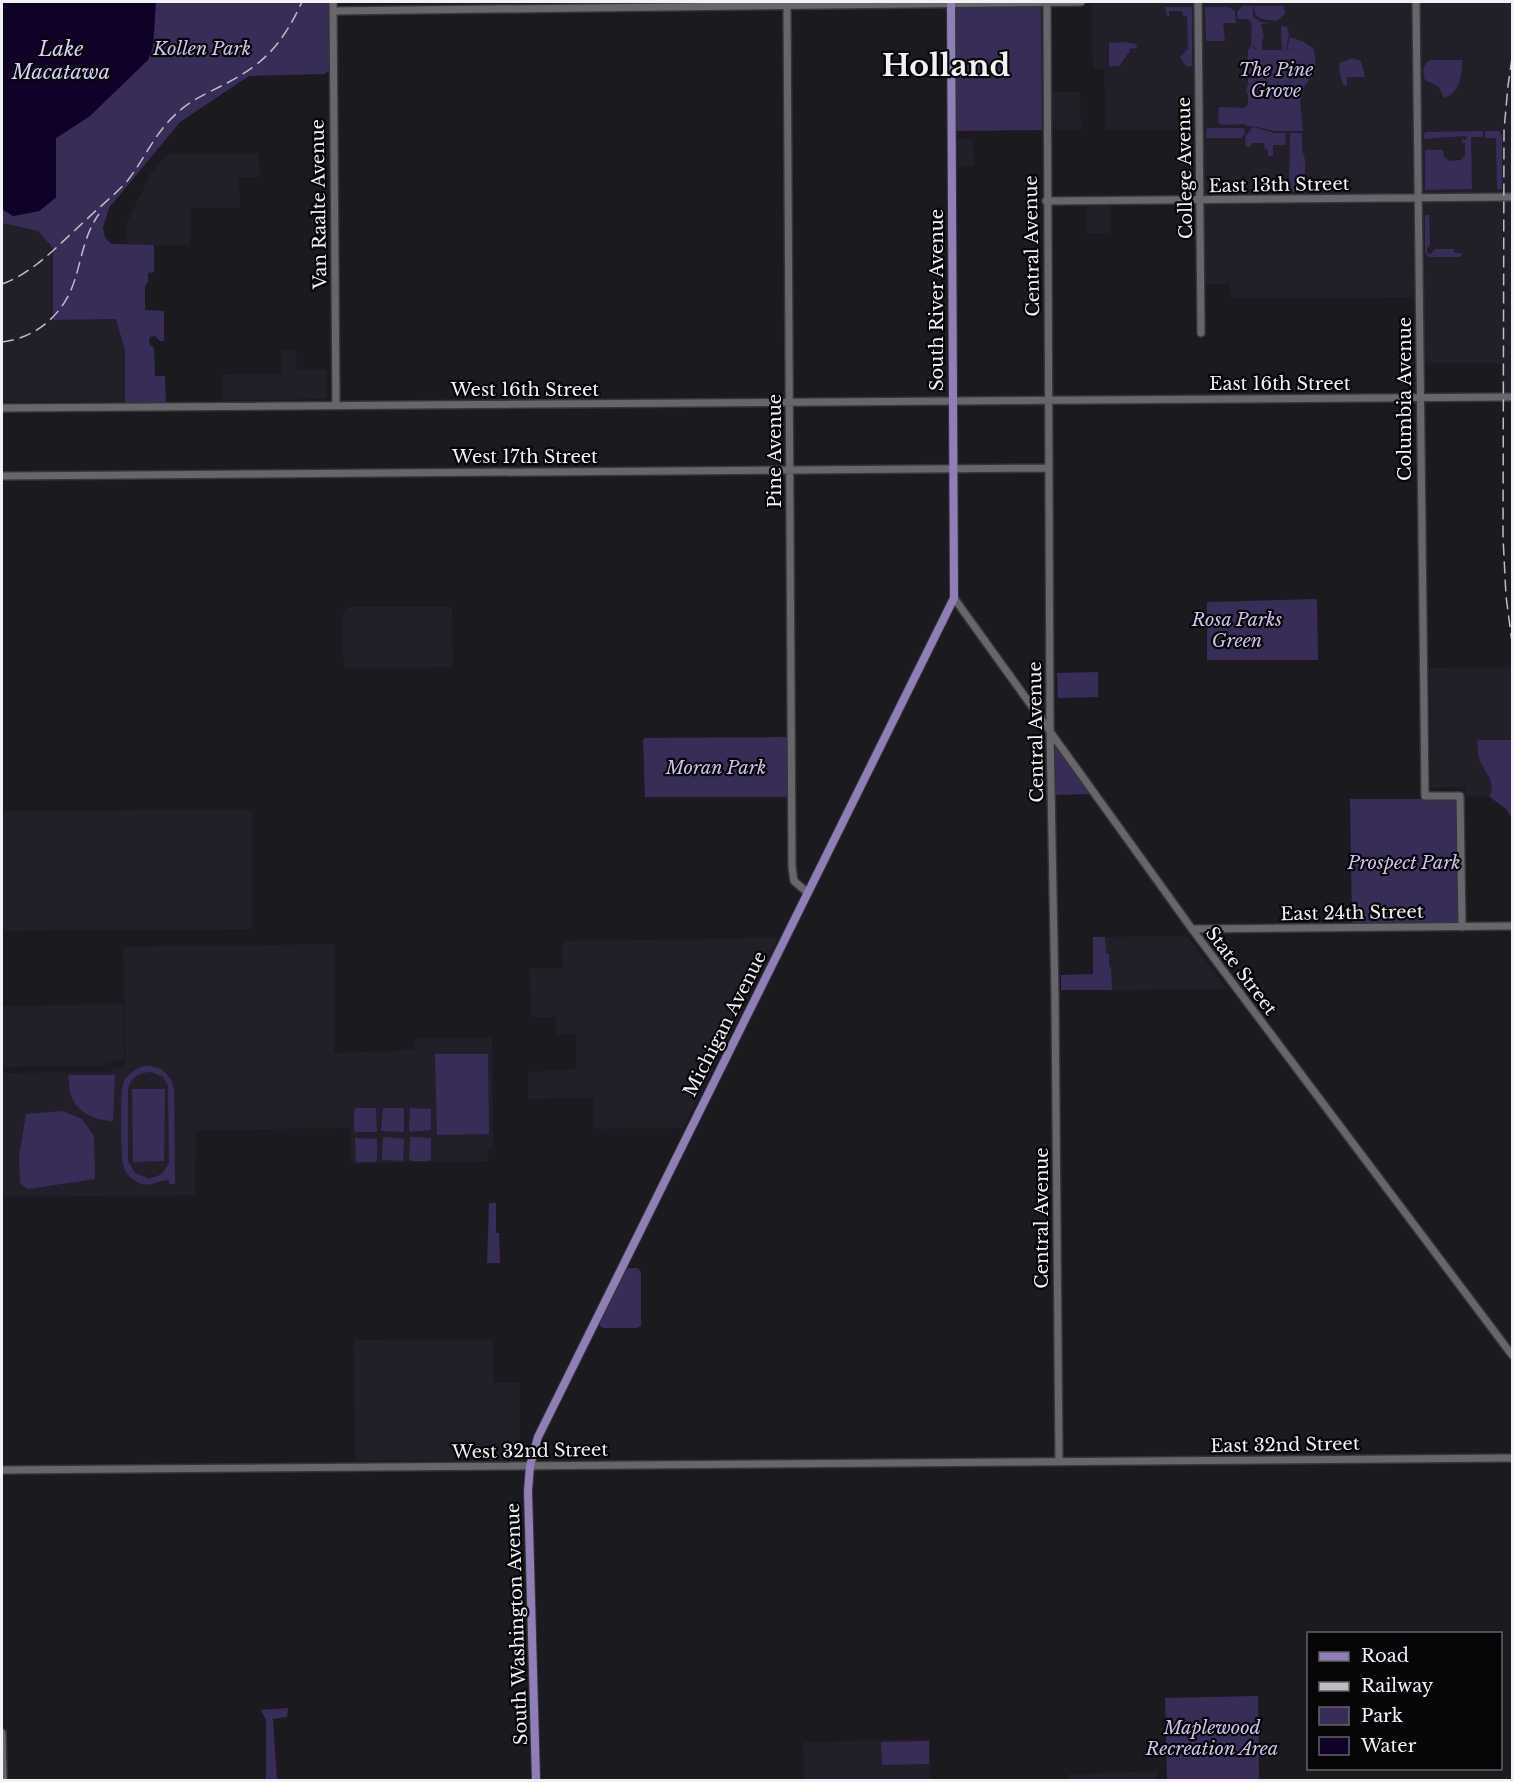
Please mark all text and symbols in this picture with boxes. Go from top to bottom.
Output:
water label: Lake Macatawa [11,37,110,84]
park label: Kollen Park [152,38,251,60]
district label: Holland [882,47,1010,84]
park label: The Pine Grove [1239,59,1314,102]
street label: College Avenue [1173,97,1197,239]
street label: Van Raalte Avenue [307,119,331,290]
street label: East 13th Street [1208,173,1350,197]
street label: Central Avenue [1020,175,1044,317]
street label: South River Avenue [926,209,948,391]
street label: Columbia Avenue [1394,317,1416,481]
street label: East 16th Street [1209,373,1351,395]
street label: West 16th Street [450,379,599,401]
street label: Pine Avenue [764,394,786,508]
street label: West 17th Street [451,446,598,468]
park label: Rosa Parks Green [1191,609,1282,652]
street label: Central Avenue [1024,661,1048,803]
park label: Moran Park [665,757,766,779]
park label: Prospect Park [1346,852,1461,874]
street label: East 24th Street [1280,901,1424,925]
street label: State Street [1201,923,1281,1020]
street label: Michigan Avenue [679,948,771,1100]
street label: Central Avenue [1031,1147,1053,1289]
street label: East 32nd Street [1210,1433,1360,1457]
street label: West 32nd Street [451,1439,609,1463]
street label: South Washington Avenue [502,1502,532,1746]
legend [1307,1632,1502,1770]
text: Road [1361,1645,1409,1667]
text: Railway [1361,1675,1434,1697]
text: Park [1361,1705,1403,1727]
park label: Maplewood Recreation Area [1145,1717,1278,1760]
text: Water [1360,1735,1417,1757]

